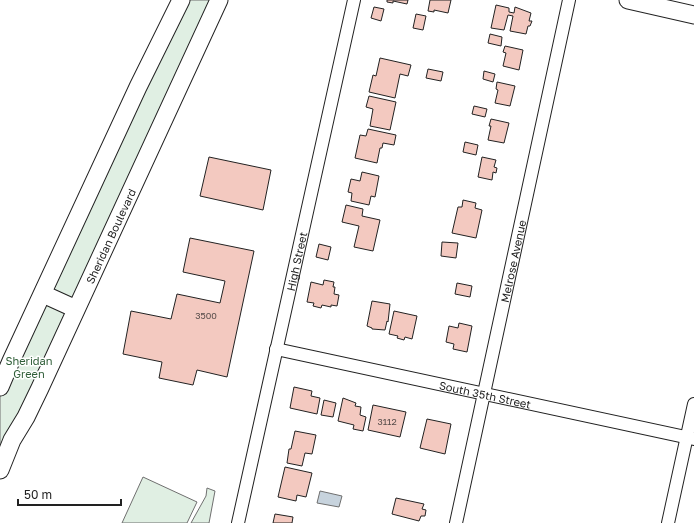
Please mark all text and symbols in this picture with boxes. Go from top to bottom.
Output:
street label: Sheridan Boulevard [83,186,138,285]
street label: Melrose Avenue [497,219,528,303]
street label: High Street [283,231,309,292]
house number: 3500 [195,310,217,321]
park label: Sheridan Green [5,354,53,380]
street label: South 35th Street [438,378,532,410]
house number: 3112 [377,416,397,427]
scale bar [18,481,121,507]
text: 50 m [24,487,52,502]

